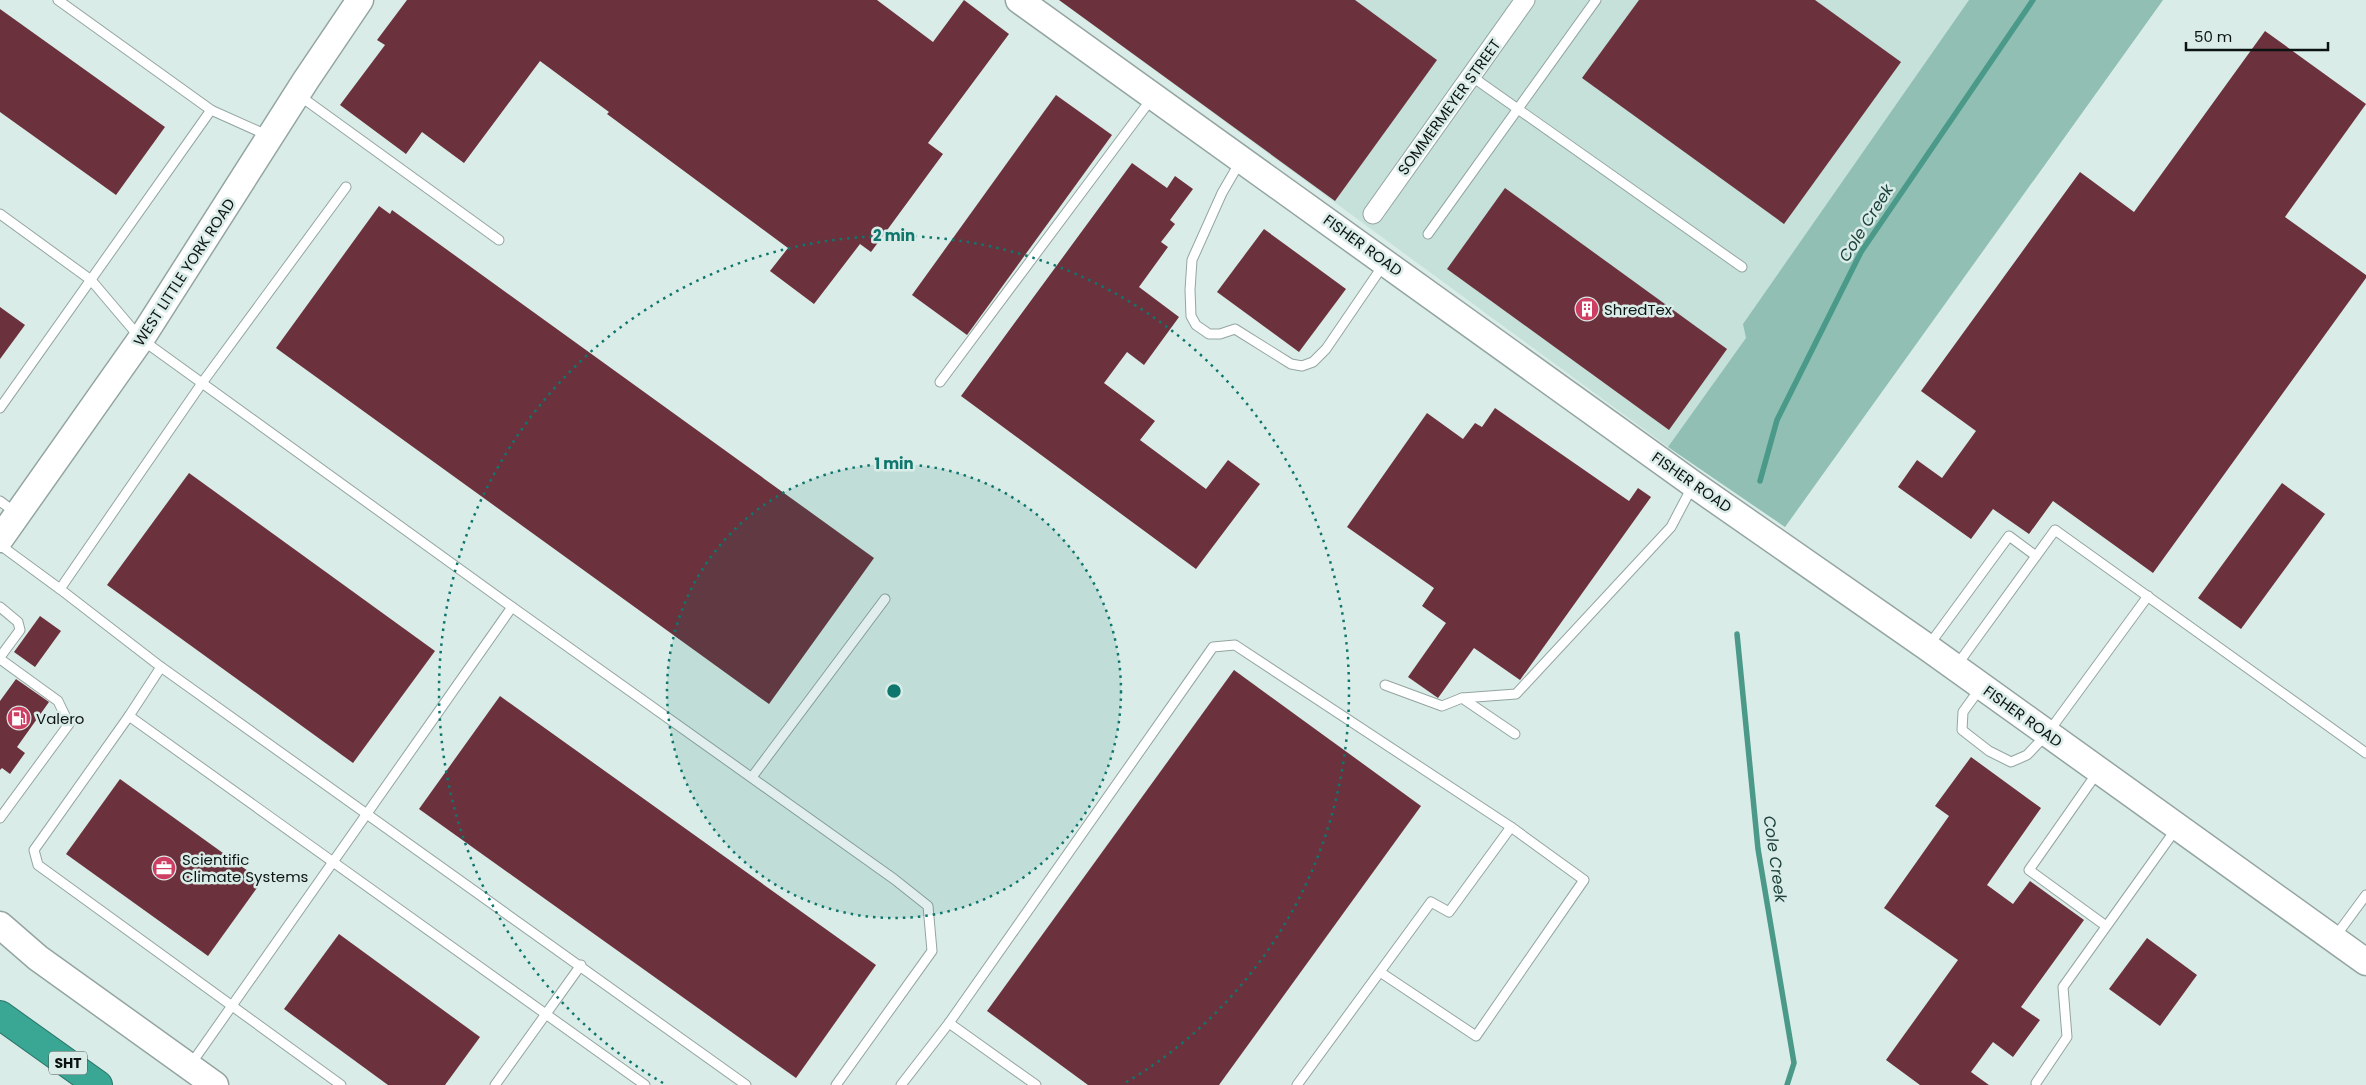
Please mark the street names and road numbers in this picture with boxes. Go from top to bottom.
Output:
street label: SOMMERMEYER STREET [1393,35,1505,179]
street label: WEST LITTLE YORK ROAD [128,194,240,350]
street label: FISHER ROAD [1319,209,1407,281]
street label: FISHER ROAD [1648,447,1736,517]
street label: FISHER ROAD [1979,680,2067,752]
road number: SHT [49,1052,87,1074]

